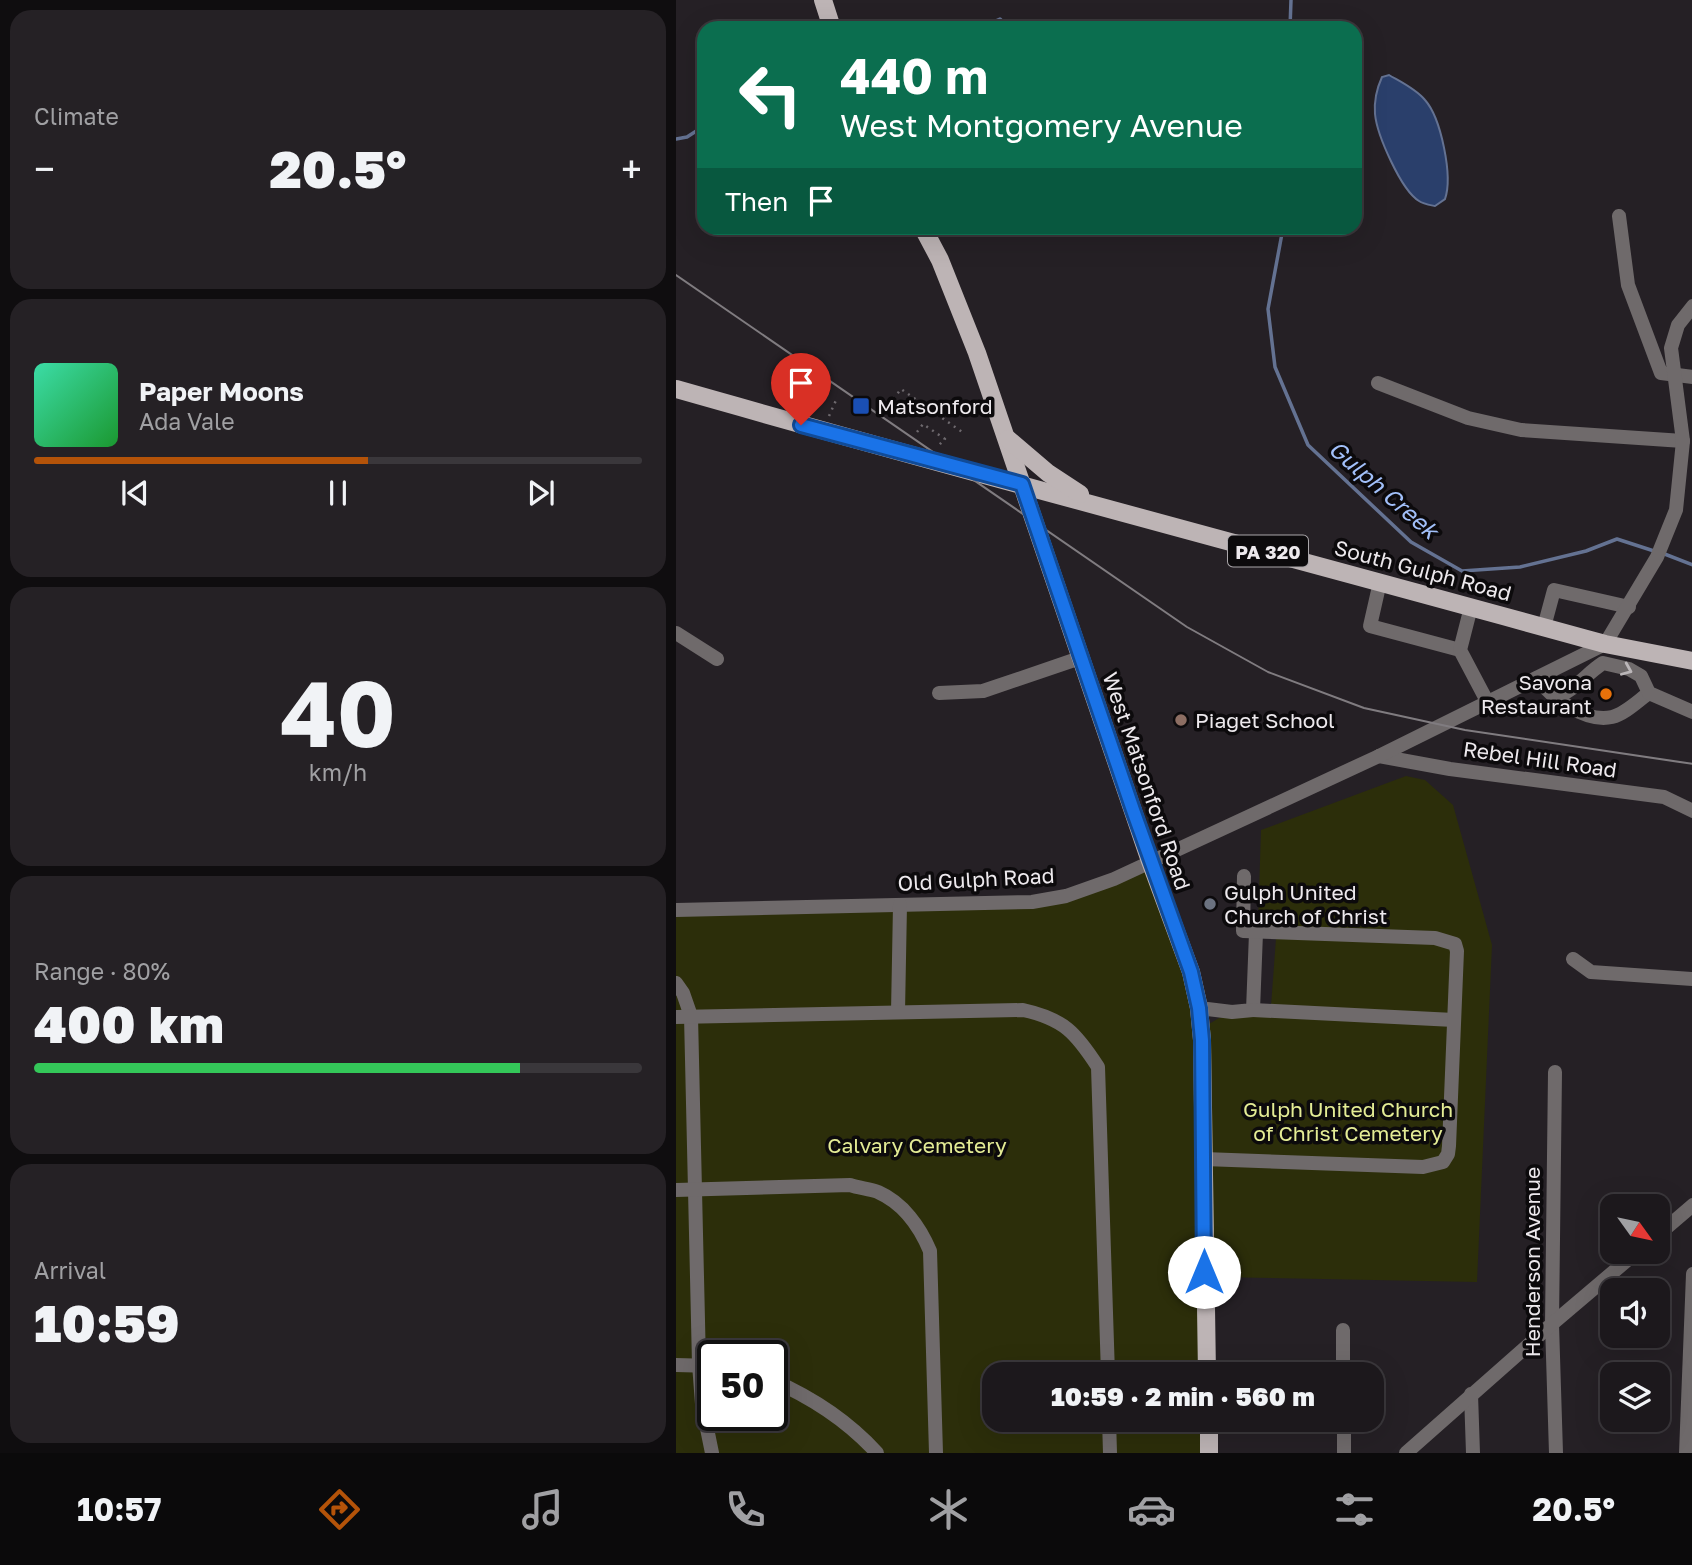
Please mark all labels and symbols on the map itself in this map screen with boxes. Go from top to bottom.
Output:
pin [771,353,831,425]
place label: Matsonford [877,393,993,419]
marker: Matsonford [851,396,871,416]
water label: Gulph Creek [1324,434,1446,545]
street label: South Gulph Road [1332,534,1514,606]
road number: PA 320 [1228,536,1308,566]
one-way arrow [1620,661,1632,675]
street label: West Matsonford Road [1097,669,1197,893]
place label: Savona Restaurant [1481,669,1592,719]
marker: Savona Restaurant [1598,686,1614,702]
place label: Piaget School [1195,707,1335,733]
marker: Piaget School [1173,712,1189,728]
street label: Rebel Hill Road [1461,735,1619,783]
street label: Old Gulph Road [897,862,1055,896]
place label: Gulph United Church of Christ [1224,879,1387,929]
marker: Gulph United Church of Christ [1202,896,1218,912]
park label: Gulph United Church of Christ Cemetery [1243,1096,1453,1146]
park label: Calvary Cemetery [827,1132,1007,1158]
street label: Henderson Avenue [1519,1167,1545,1357]
north arrow [1600,1194,1670,1264]
position arrow [1167,1235,1241,1309]
speed limit sign: 50 [697,1340,788,1431]

